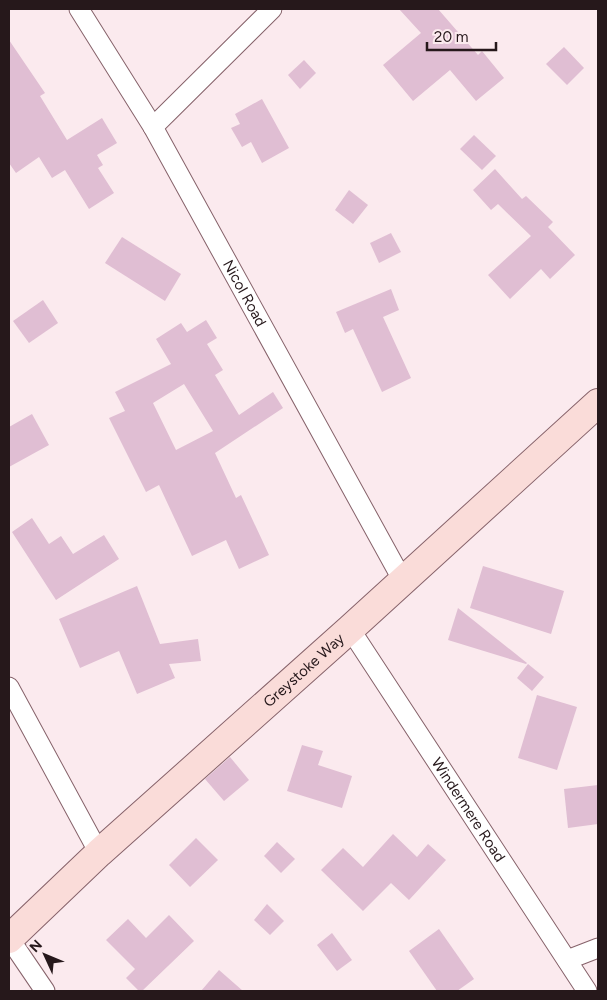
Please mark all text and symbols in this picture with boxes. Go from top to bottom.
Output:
scale bar [427,20,496,52]
text: 20 m [434,28,468,46]
street label: Nicol Road [219,257,270,330]
street label: Greystoke Way [260,629,348,711]
street label: Windermere Road [428,754,509,865]
north arrow [20,930,70,980]
text: N [26,937,46,956]

